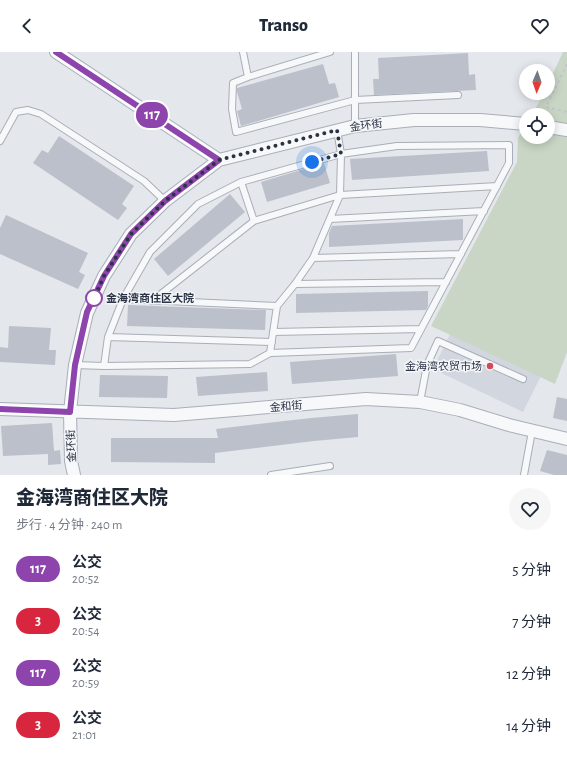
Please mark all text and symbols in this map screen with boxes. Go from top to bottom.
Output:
icon: back [16,15,38,37]
icon: heart [529,15,551,37]
text: Transo [259,17,308,35]
north arrow [519,64,555,100]
map controls [519,64,555,144]
line badge: 117 [129,102,175,128]
text: 117 [144,108,160,122]
button: locate [519,108,555,144]
street label: 金环街 [349,117,383,133]
your location [302,152,322,172]
marker: 金海湾商住区大院 [85,289,103,307]
place label: 金海湾商住区大院 [106,292,194,304]
place label: 金海湾农贸市场 [405,360,482,372]
marker: 金海湾农贸市场 [485,361,495,371]
street label: 金和街 [269,399,303,413]
street label: 金环街 [64,429,78,463]
button: heart [509,488,551,530]
text: 金海湾商住区大院 [16,489,168,508]
text: 步行 · 4 分钟 · 240 m [16,519,123,532]
text: 公交 [72,555,102,570]
text: 117 [30,562,46,576]
text: 5 分钟 [512,563,551,578]
text: 20:52 [72,573,99,586]
text: 公交 [72,607,102,622]
text: 3 [35,614,41,628]
text: 7 分钟 [512,615,551,630]
text: 20:54 [72,625,99,638]
text: 公交 [72,659,102,674]
text: 117 [30,666,46,680]
text: 12 分钟 [507,667,551,682]
text: 20:59 [72,677,99,690]
text: 公交 [72,711,102,726]
text: 3 [35,718,41,732]
text: 14 分钟 [506,719,551,734]
text: 21:01 [72,729,97,742]

